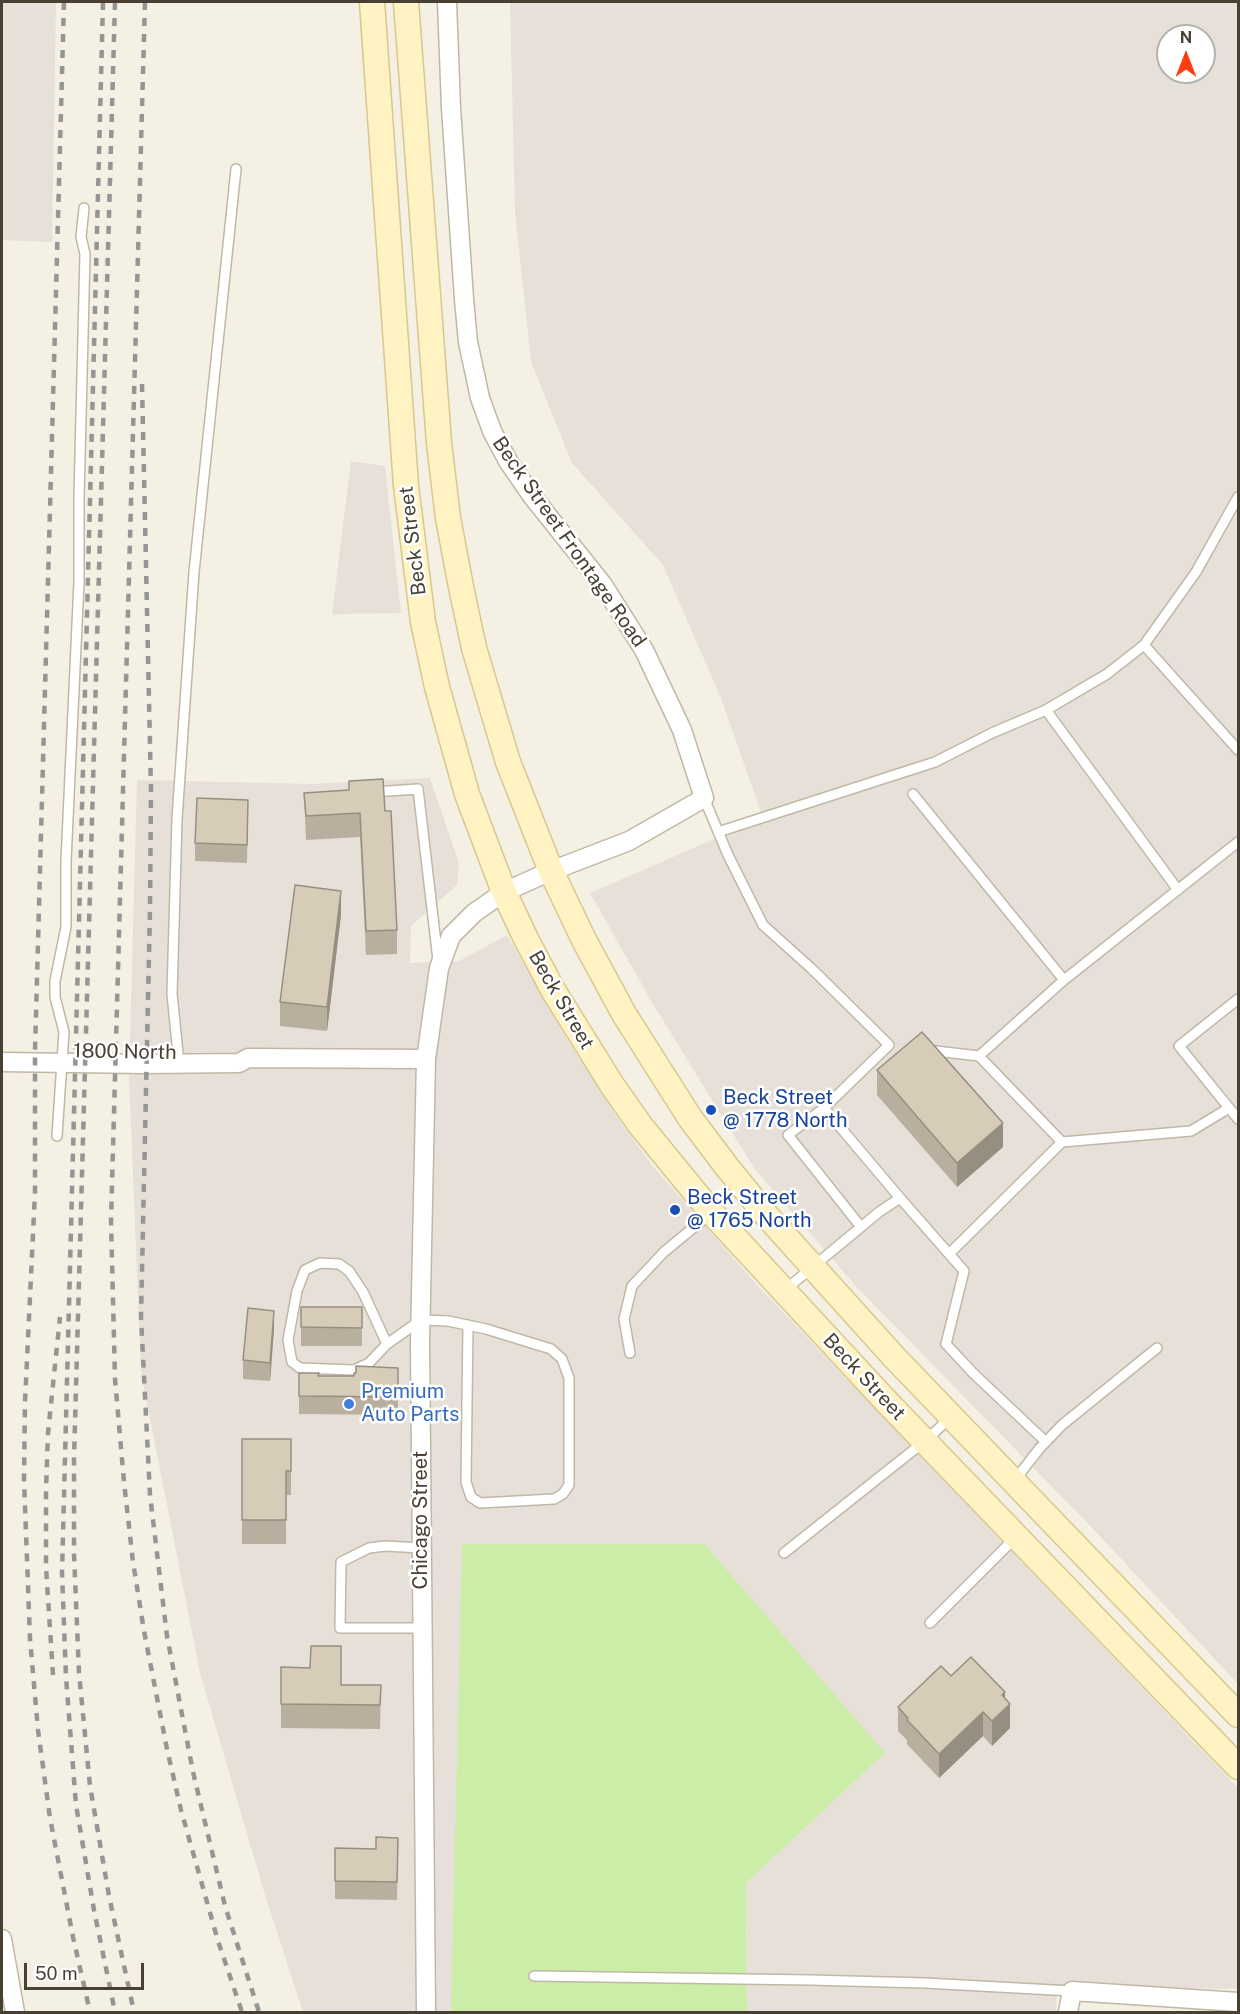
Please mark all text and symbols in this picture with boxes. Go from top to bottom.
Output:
north arrow [1156,24,1216,84]
text: N [1180,28,1192,47]
street label: Beck Street Frontage Road [487,432,651,652]
street label: Beck Street [394,485,432,597]
street label: Beck Street [523,946,599,1054]
street label: 1800 North [73,1039,177,1065]
place label: Beck Street @ 1778 North [723,1086,847,1133]
marker: Beck Street @ 1778 North [704,1103,718,1117]
place label: Beck Street @ 1765 North [687,1186,811,1233]
marker: Beck Street @ 1765 North [668,1203,682,1217]
street label: Beck Street [818,1329,910,1425]
place label: Premium Auto Parts [361,1380,459,1427]
marker: Premium Auto Parts [342,1397,356,1411]
street label: Chicago Street [409,1451,433,1589]
scale bar [27,1951,147,1989]
text: 50 m [35,1963,78,1984]

